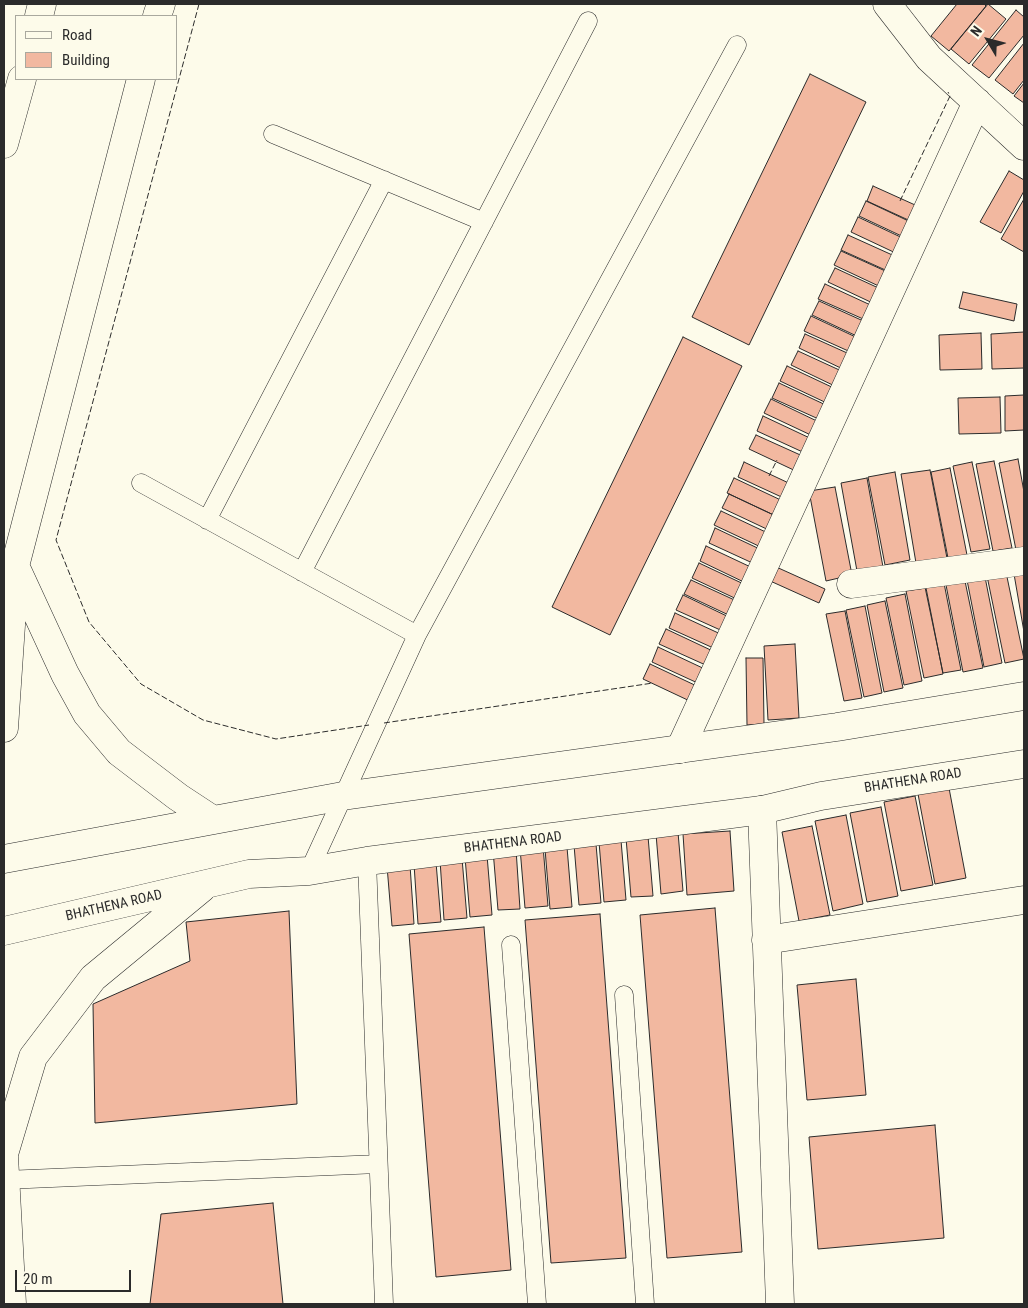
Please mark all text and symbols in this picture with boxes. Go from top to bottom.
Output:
legend [15,15,178,80]
north arrow [963,15,1013,65]
text: N [967,23,985,39]
text: Road [62,26,92,44]
text: Building [62,51,110,69]
street label: BHATHENA ROAD [863,765,963,797]
street label: BHATHENA ROAD [463,829,563,857]
street label: BHATHENA ROAD [64,887,164,925]
scale bar [18,1260,134,1292]
text: 20 m [23,1270,53,1288]

